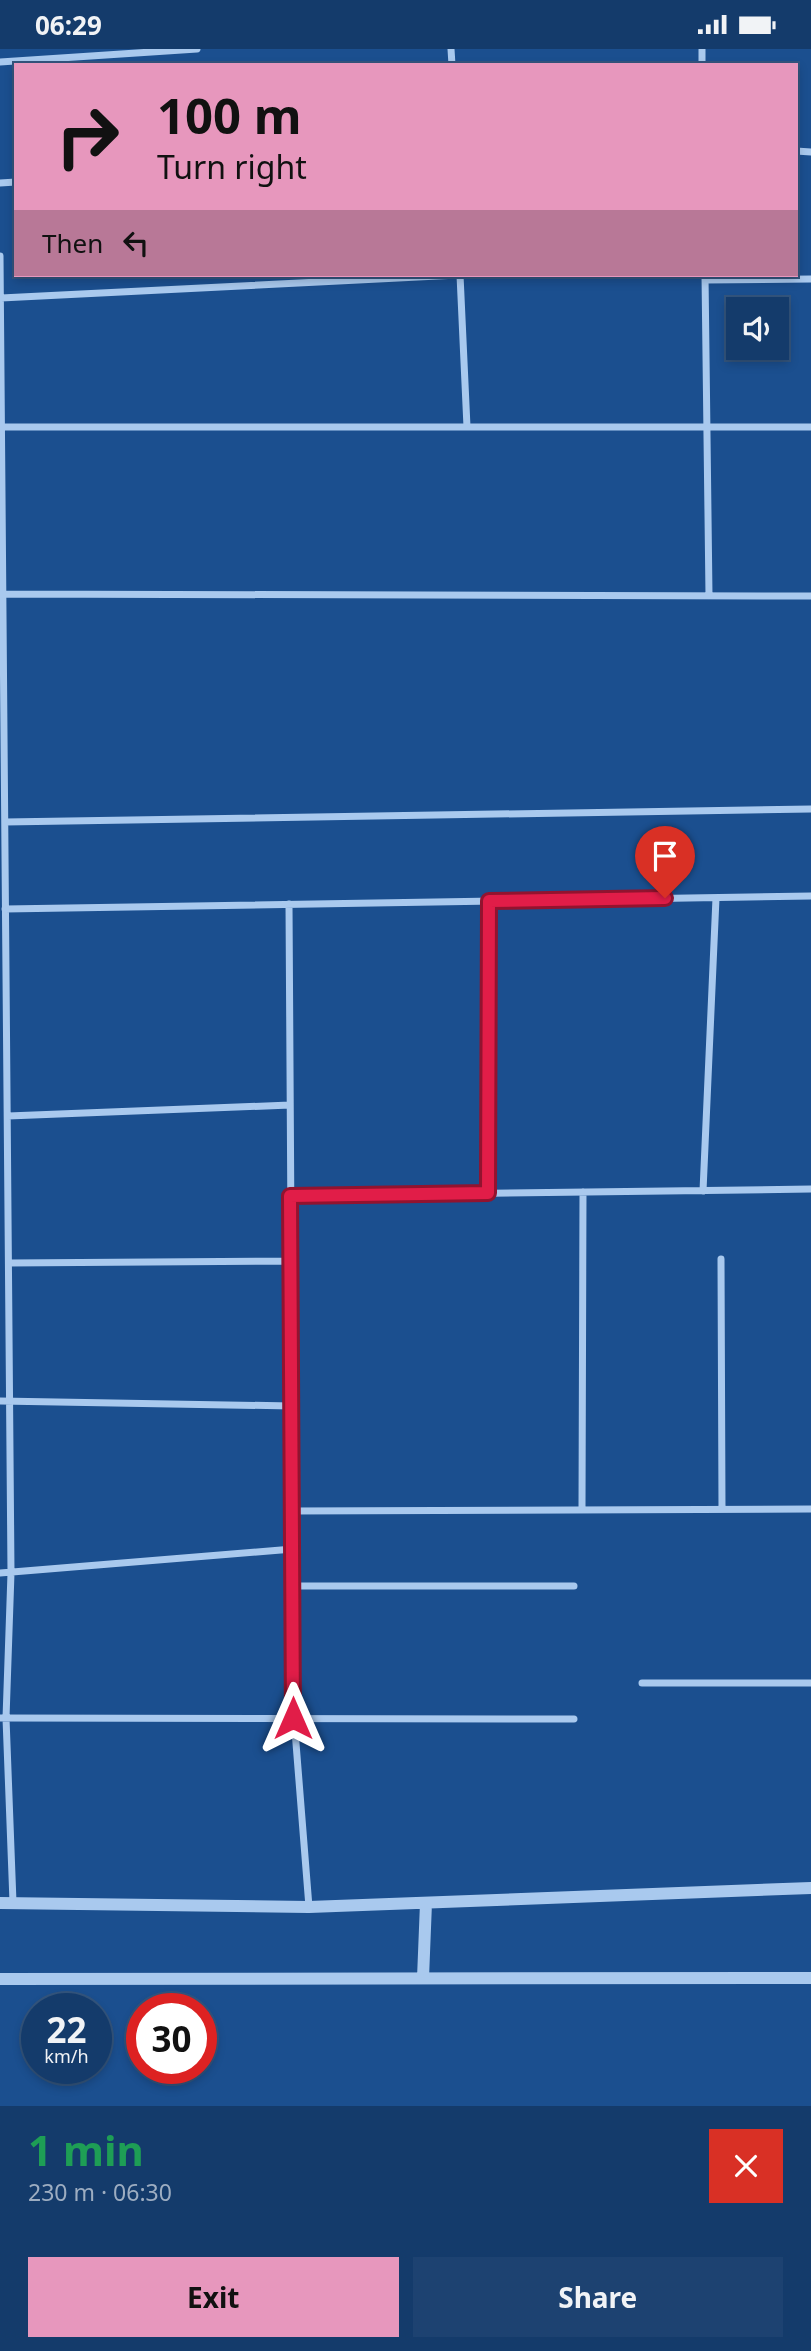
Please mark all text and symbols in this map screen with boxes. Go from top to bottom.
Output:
text: 06:29 [35,7,102,43]
text: 100 m [157,82,302,148]
icon: right [42,91,133,182]
text: Turn right [157,145,307,188]
icon: left [117,224,155,262]
text: Then [42,225,103,261]
map controls [726,297,789,360]
button: sound [726,297,789,360]
pin [635,826,695,898]
icon: arrive [646,837,684,875]
position arrow [256,1681,330,1755]
speed limit sign: 30 [126,1993,217,2084]
text: 22 [46,2006,87,2053]
text: km/h [44,2044,89,2068]
text: 1 min [28,2121,144,2178]
button: close [709,2129,783,2203]
text: 230 m · 06:30 [28,2176,172,2208]
button: Exit [28,2257,399,2337]
button: Share [413,2257,783,2337]

